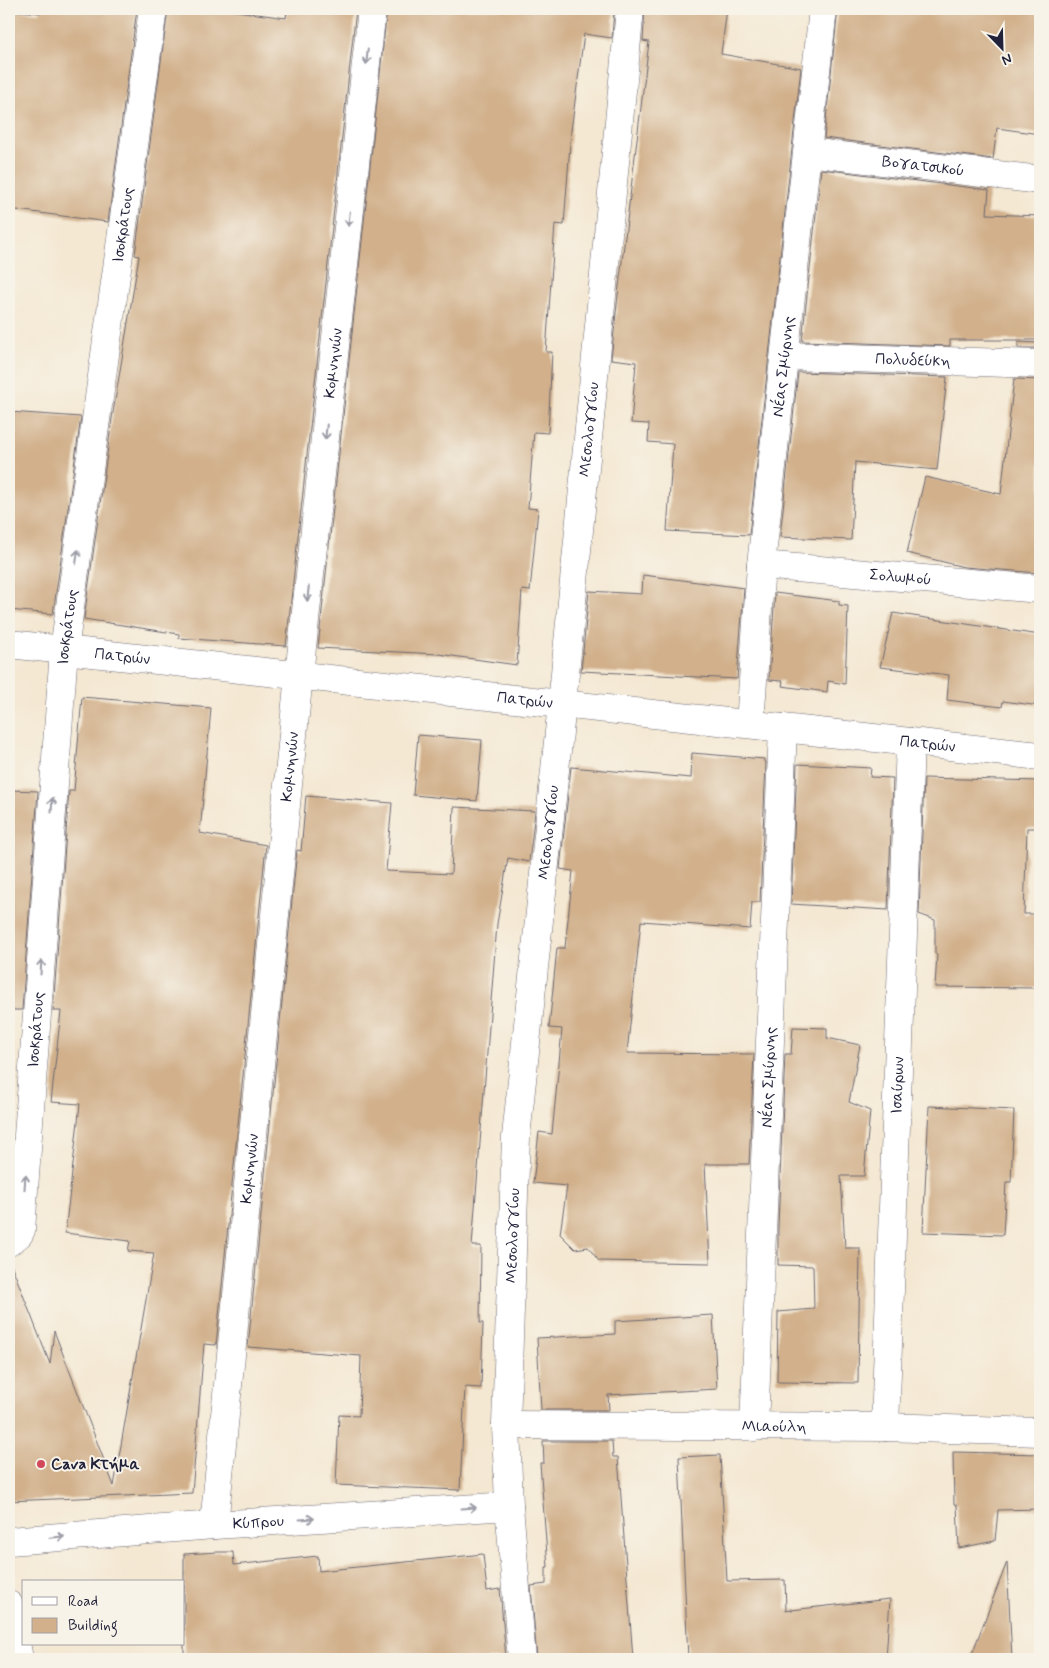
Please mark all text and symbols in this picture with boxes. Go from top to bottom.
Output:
north arrow [976,22,1026,72]
one-way arrow [362,49,372,65]
text: N [999,49,1014,69]
street label: Βογατσικού [881,151,966,181]
street label: Ισοκράτους [107,186,139,264]
one-way arrow [344,210,354,226]
street label: Νέας Σμύρνης [767,315,799,418]
street label: Κομνηνών [319,327,347,399]
street label: Πολυδεύκη [875,348,951,372]
street label: Μεσολογγίου [574,381,604,478]
one-way arrow [321,424,331,440]
one-way arrow [72,549,82,565]
street label: Σολωμού [869,564,932,590]
one-way arrow [303,586,313,602]
street label: Ισοκράτους [52,588,83,666]
street label: Πατρών [93,643,151,670]
street label: Πατρών [496,687,554,714]
street label: Πατρών [899,730,957,757]
street label: Κομνηνών [276,731,304,803]
street label: Μεσολογγίου [533,784,564,881]
one-way arrow [48,797,57,813]
one-way arrow [36,960,45,976]
street label: Ισοκράτους [23,991,49,1069]
street label: Νέας Σμύρνης [755,1026,781,1128]
street label: Ισαύρων [886,1056,909,1114]
street label: Κομνηνών [236,1133,264,1205]
one-way arrow [20,1174,29,1190]
street label: Μεσολογγίου [500,1188,525,1284]
street label: Μιαούλη [741,1416,807,1437]
place label: Cava Κτήμα [51,1454,141,1475]
marker: Cava Κτήμα [35,1458,47,1470]
one-way arrow [461,1504,477,1513]
street label: Κύπρου [232,1510,284,1534]
one-way arrow [298,1514,314,1523]
one-way arrow [49,1533,65,1542]
legend [22,1580,185,1646]
text: Road [68,1592,98,1612]
text: Building [68,1616,118,1637]

